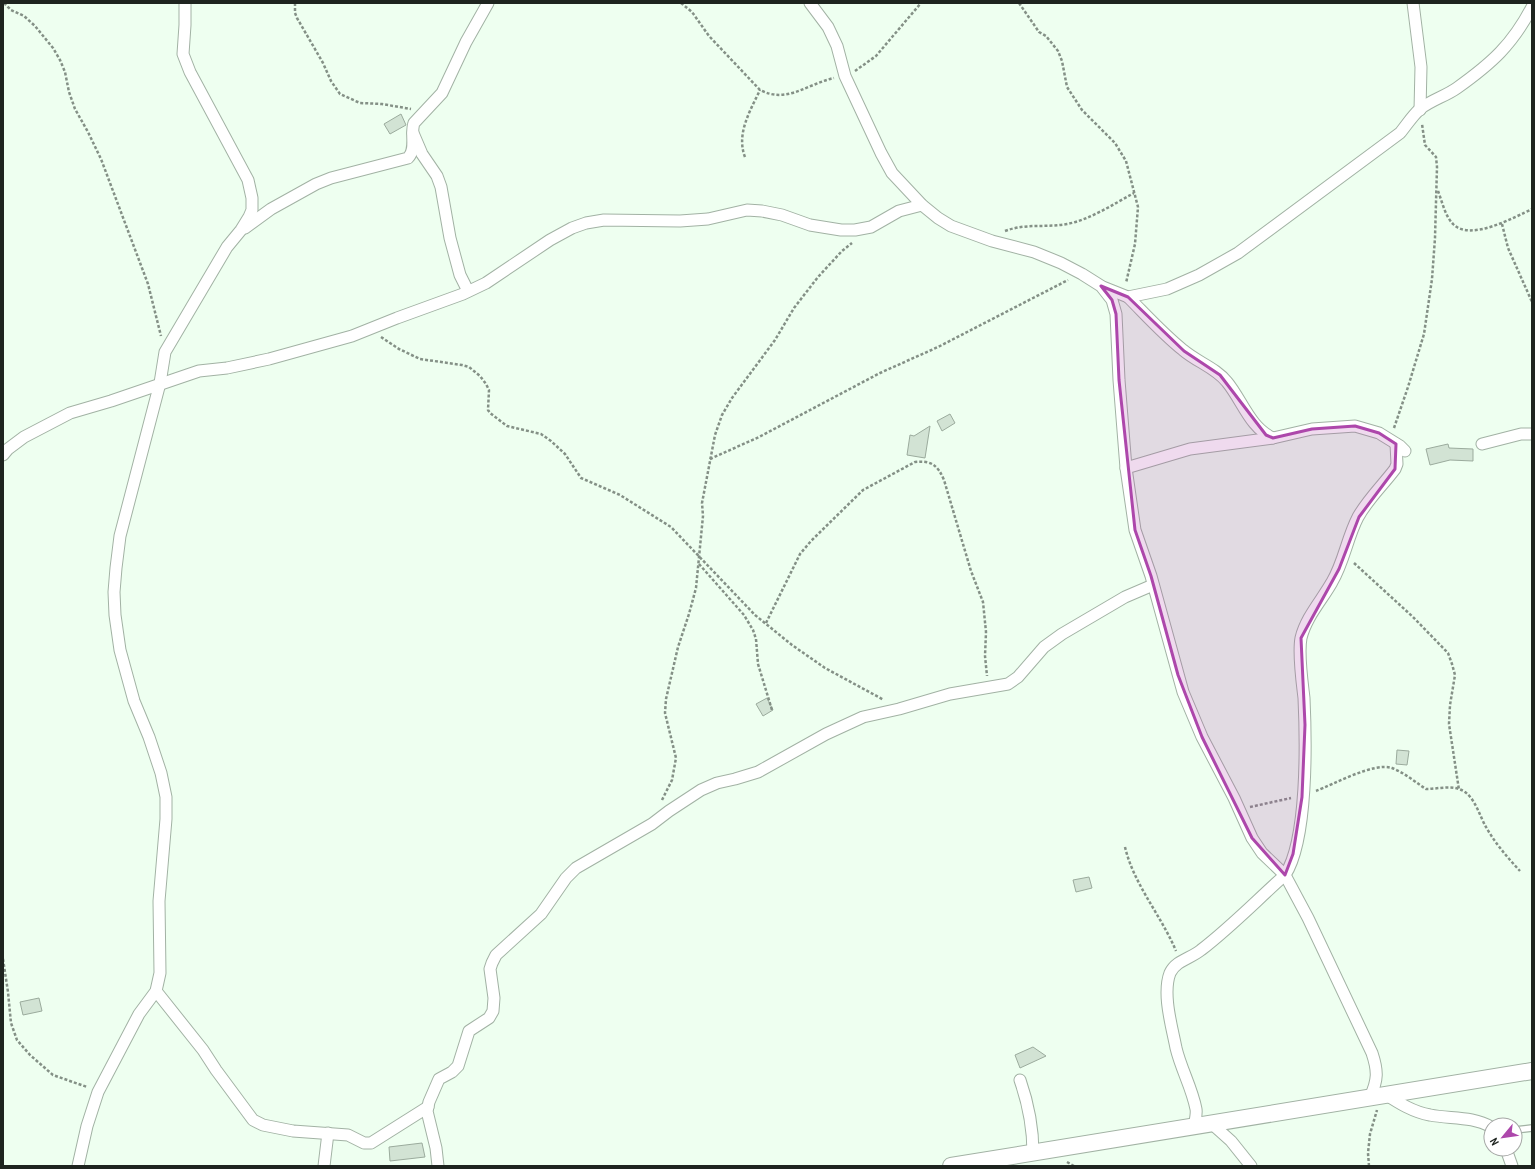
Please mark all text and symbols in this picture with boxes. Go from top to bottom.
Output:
north arrow [1483,1117,1523,1157]
text: N [1487,1136,1502,1148]

